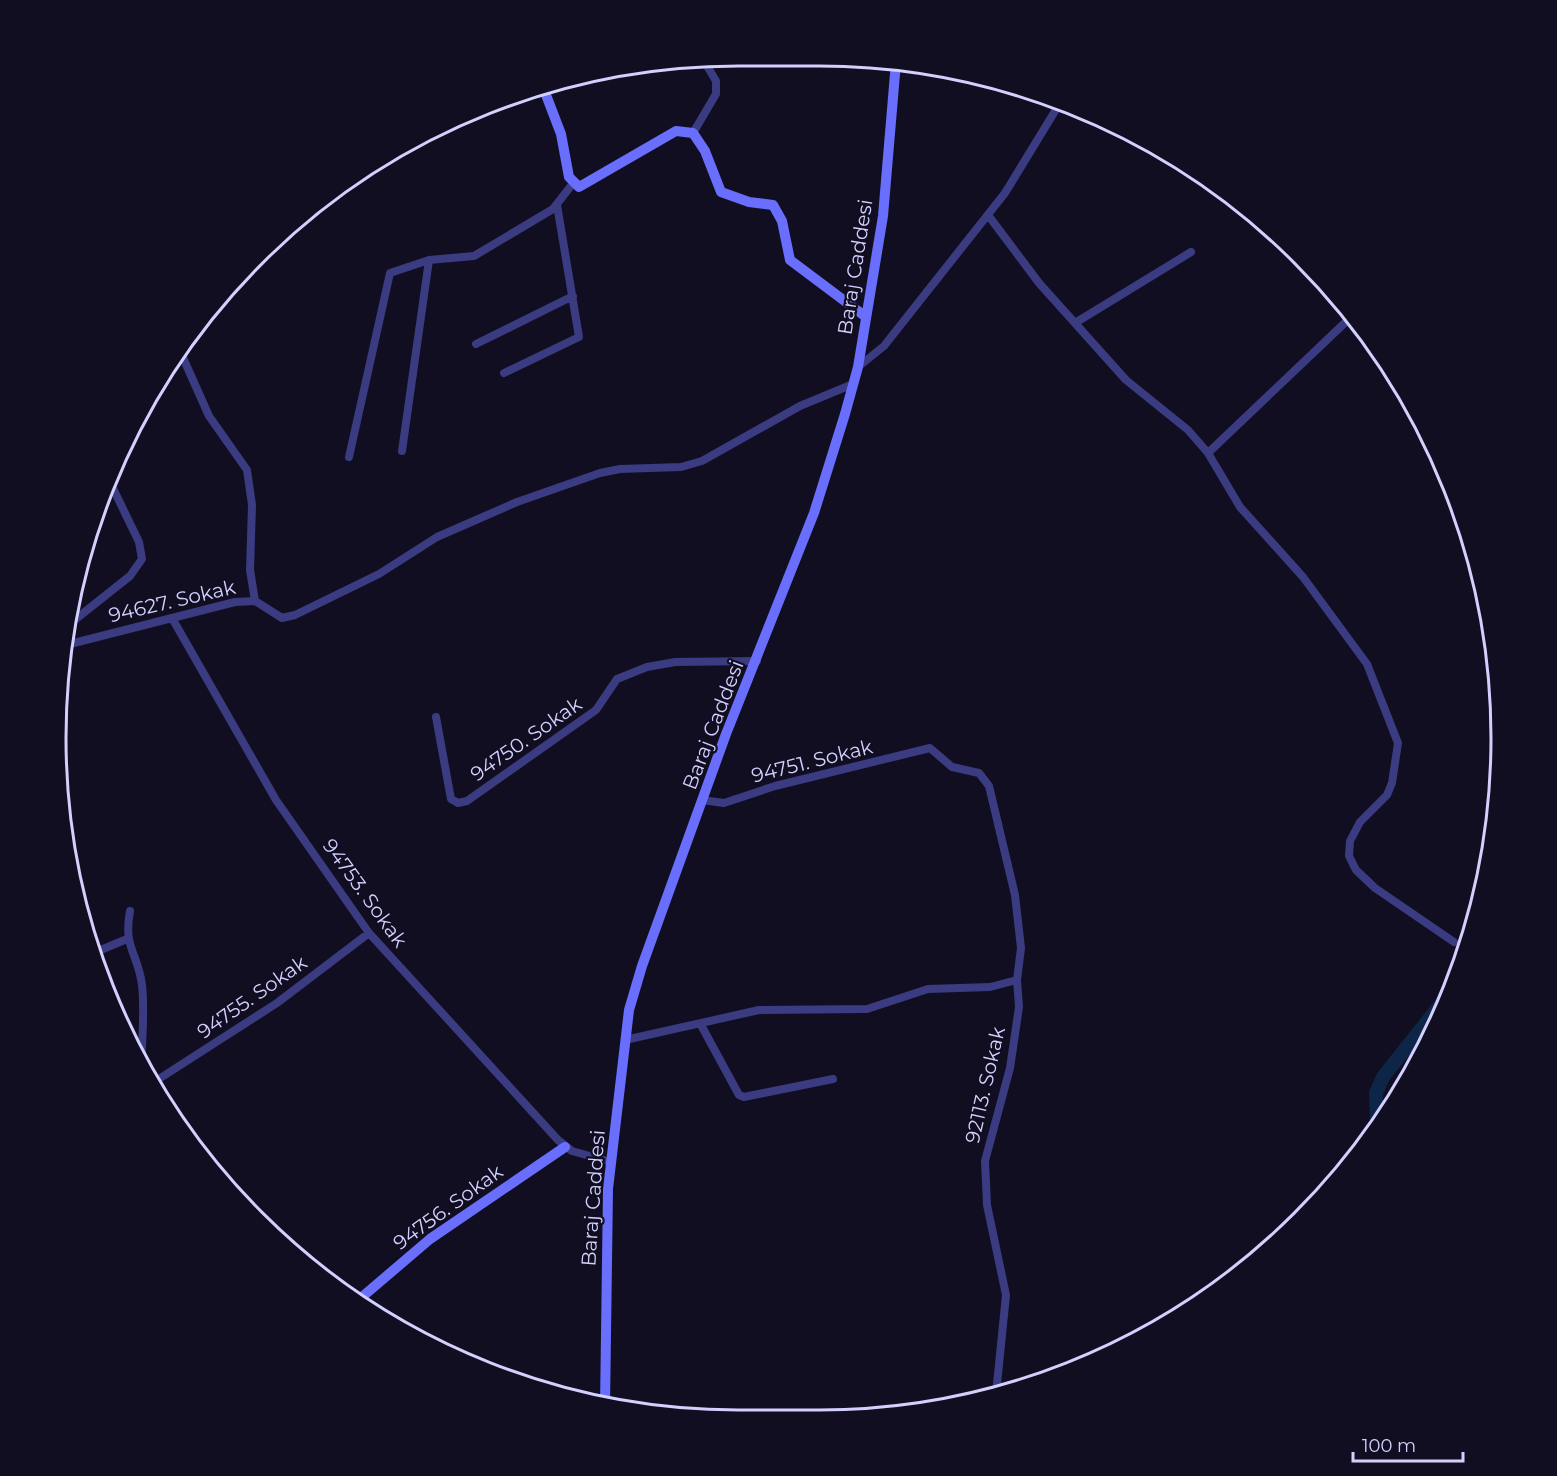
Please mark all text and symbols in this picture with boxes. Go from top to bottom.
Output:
street label: Baraj Caddesi [832,198,878,336]
street label: 94627. Sokak [106,575,238,627]
street label: Baraj Caddesi [677,657,749,793]
street label: 94750. Sokak [466,692,586,786]
street label: 94751. Sokak [749,734,875,788]
street label: 94753. Sokak [318,834,412,952]
street label: 94755. Sokak [193,950,311,1044]
street label: 92113. Sokak [960,1024,1010,1146]
street label: Baraj Caddesi [576,1129,610,1267]
street label: 94756. Sokak [389,1159,507,1255]
scale bar [1353,1425,1462,1463]
text: 100 m [1362,1435,1416,1457]

